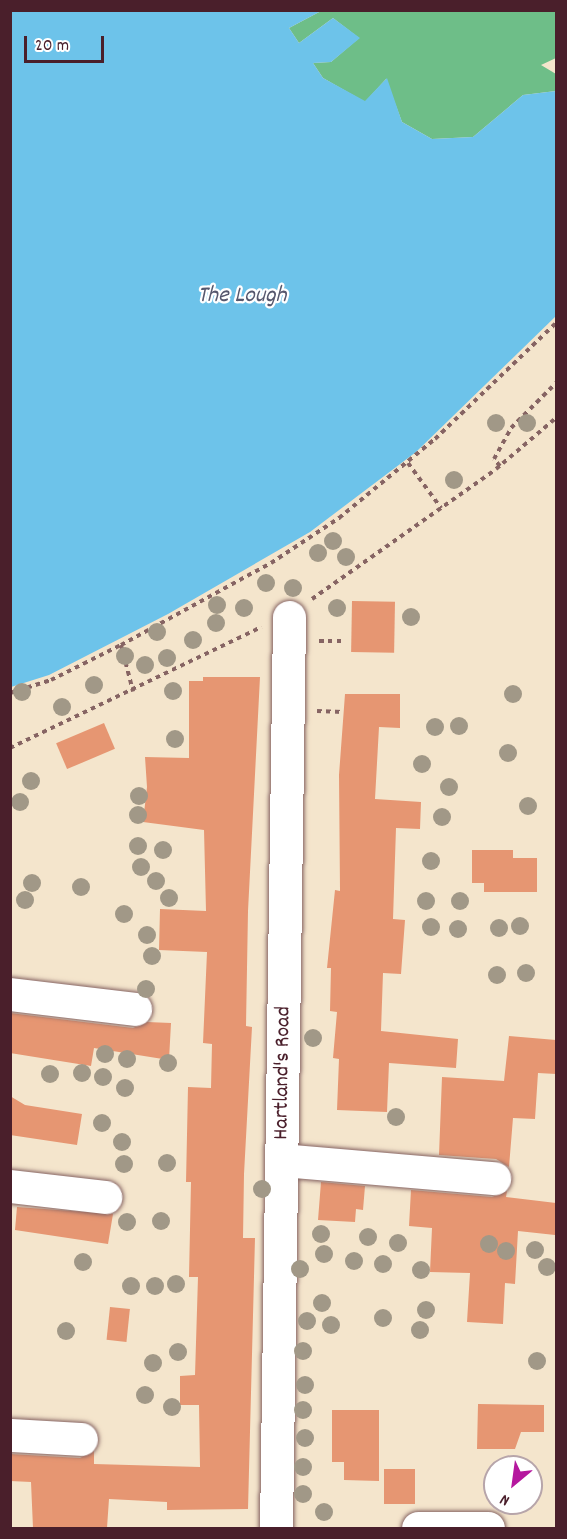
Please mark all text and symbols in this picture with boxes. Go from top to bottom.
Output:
scale bar [27,24,106,62]
text: 20 m [35,34,69,59]
water label: The Lough [198,283,286,311]
street label: Hartland's Road [269,1006,297,1140]
north arrow [483,1455,543,1515]
text: N [496,1487,514,1511]

